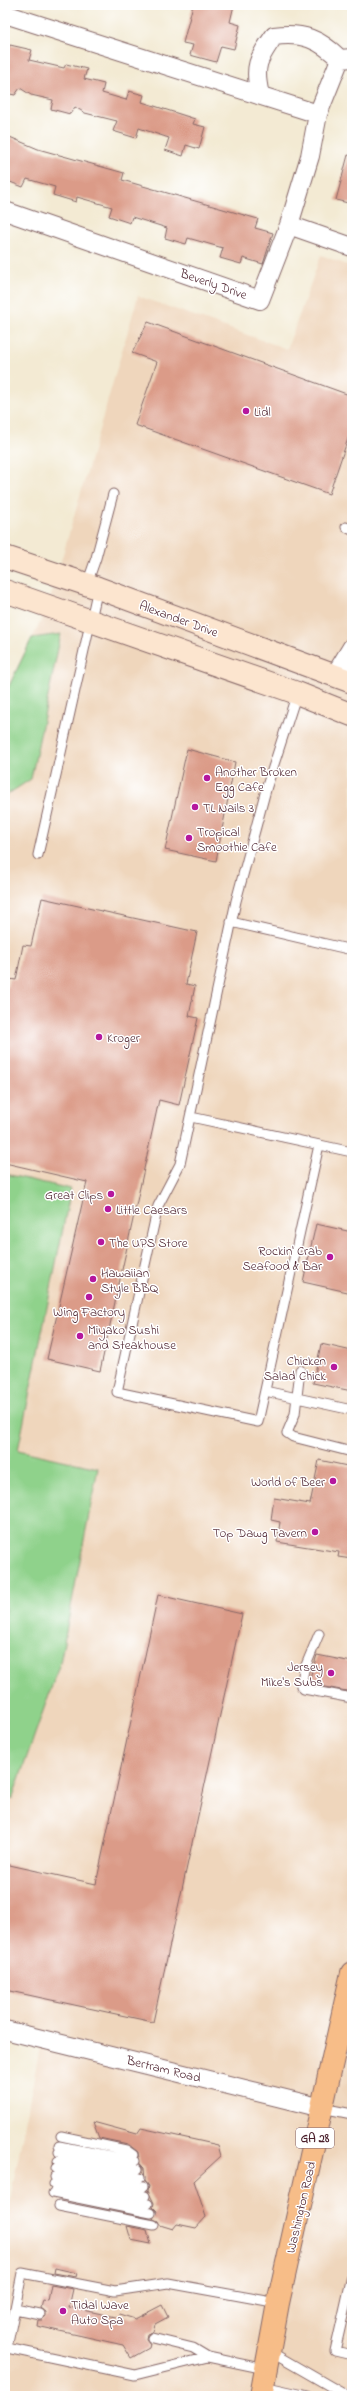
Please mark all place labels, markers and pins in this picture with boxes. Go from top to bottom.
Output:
place label: Lidl [254,403,271,422]
marker: Lidl [241,406,251,416]
place label: Another Broken Egg Cafe [215,763,297,798]
marker: Another Broken Egg Cafe [202,773,212,783]
place label: TL Nails 3 [203,799,254,818]
marker: TL Nails 3 [190,802,200,812]
place label: Tropical Smoothie Cafe [197,823,277,857]
marker: Tropical Smoothie Cafe [184,833,194,843]
place label: Kroger [107,1029,141,1049]
marker: Kroger [94,1032,104,1042]
place label: Great Clips [45,1186,103,1205]
marker: Great Clips [106,1189,116,1199]
place label: Little Caesars [116,1201,188,1220]
marker: Little Caesars [103,1204,113,1214]
place label: The UPS Store [109,1234,188,1253]
marker: The UPS Store [96,1237,106,1247]
place label: Rockin' Crab Seafood & Bar [242,1242,323,1276]
marker: Rockin' Crab Seafood & Bar [325,1252,335,1262]
place label: Hawaiian Style BBQ [101,1264,159,1299]
marker: Hawaiian Style BBQ [88,1274,98,1284]
marker: Wing Factory [84,1292,94,1302]
place label: Wing Factory [53,1303,125,1323]
place label: Miyako Sushi and Steakhouse [88,1321,176,1355]
marker: Miyako Sushi and Steakhouse [75,1331,85,1341]
place label: Chicken Salad Chick [264,1352,326,1386]
marker: Chicken Salad Chick [329,1362,339,1372]
place label: World of Beer [251,1473,326,1492]
marker: World of Beer [328,1476,338,1486]
place label: Top Dawg Tavern [213,1524,307,1544]
marker: Top Dawg Tavern [310,1527,320,1537]
place label: Jersey Mike's Subs [261,1658,323,1692]
marker: Jersey Mike's Subs [326,1668,336,1678]
place label: Tidal Wave Auto Spa [71,2296,129,2330]
marker: Tidal Wave Auto Spa [58,2306,68,2316]

